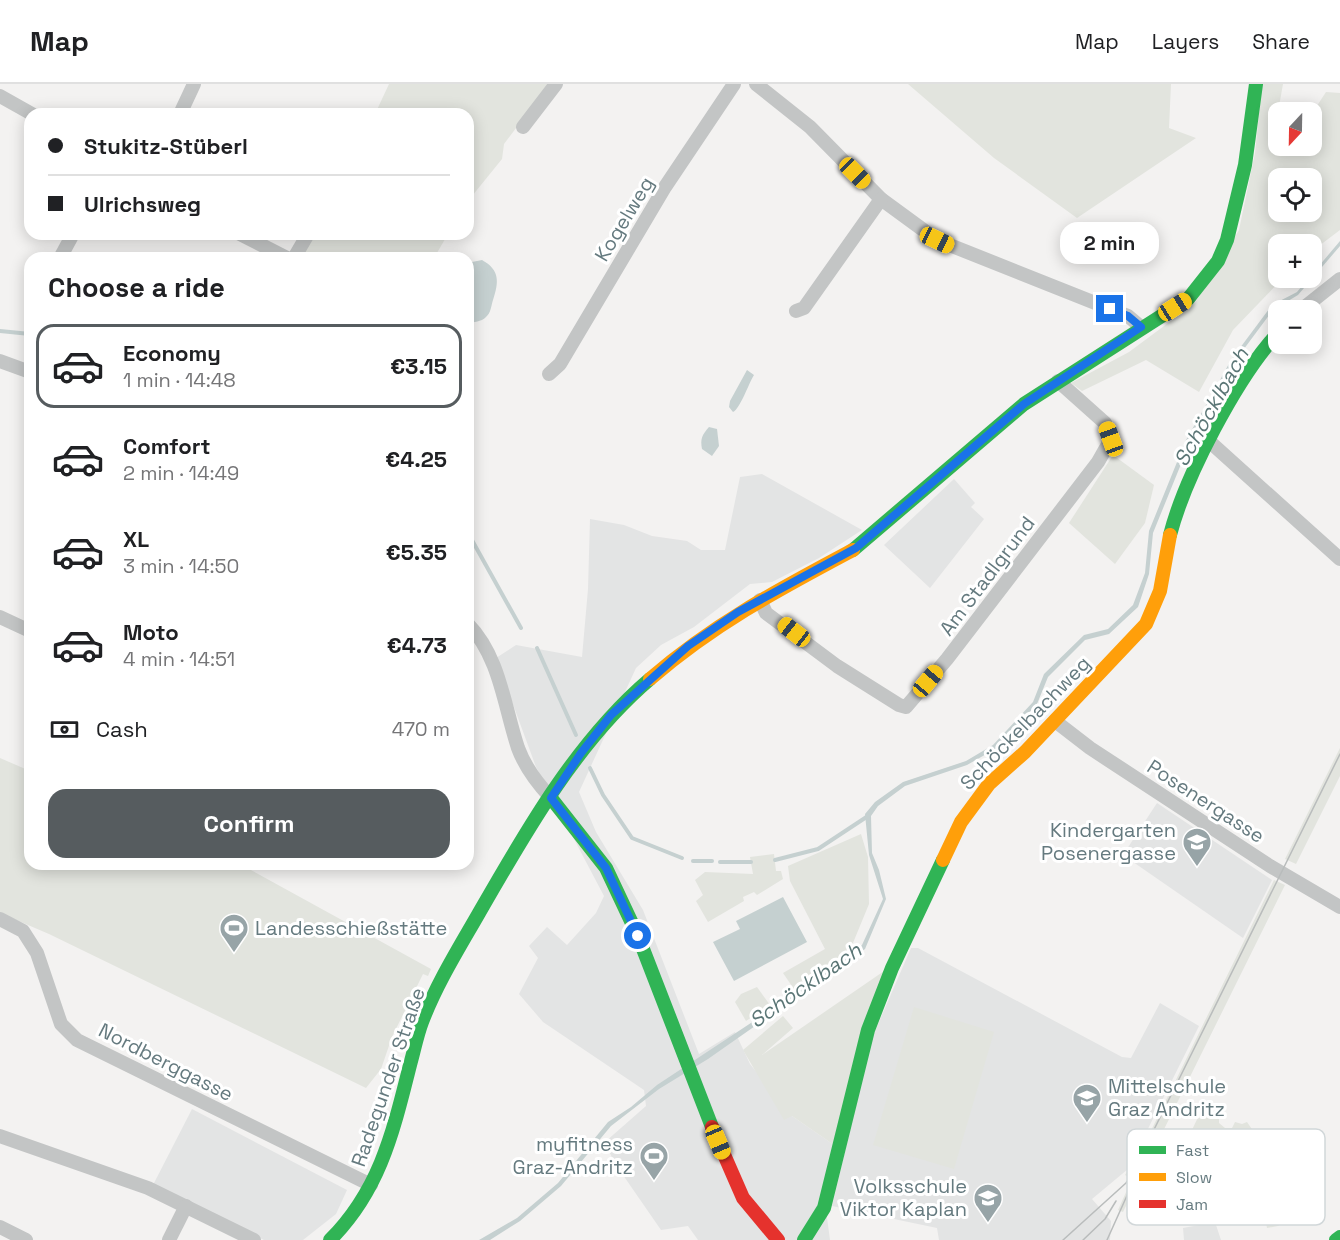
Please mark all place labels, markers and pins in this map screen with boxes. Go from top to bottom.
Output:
place label: Kindergarten Posenergasse [1041,817,1176,866]
school or university icon: Kindergarten Posenergasse [1181,826,1213,868]
sports icon: Landesschießstätte [218,912,250,954]
place label: Landesschießstätte [255,915,447,941]
place label: Mittelschule Graz Andritz [1108,1073,1226,1122]
school or university icon: Mittelschule Graz Andritz [1071,1082,1103,1124]
place label: myfitness Graz-Andritz [513,1131,633,1180]
sports icon: myfitness Graz-Andritz [638,1140,670,1182]
place label: Volksschule Viktor Kaplan [840,1173,967,1222]
school or university icon: Volksschule Viktor Kaplan [972,1182,1004,1224]

